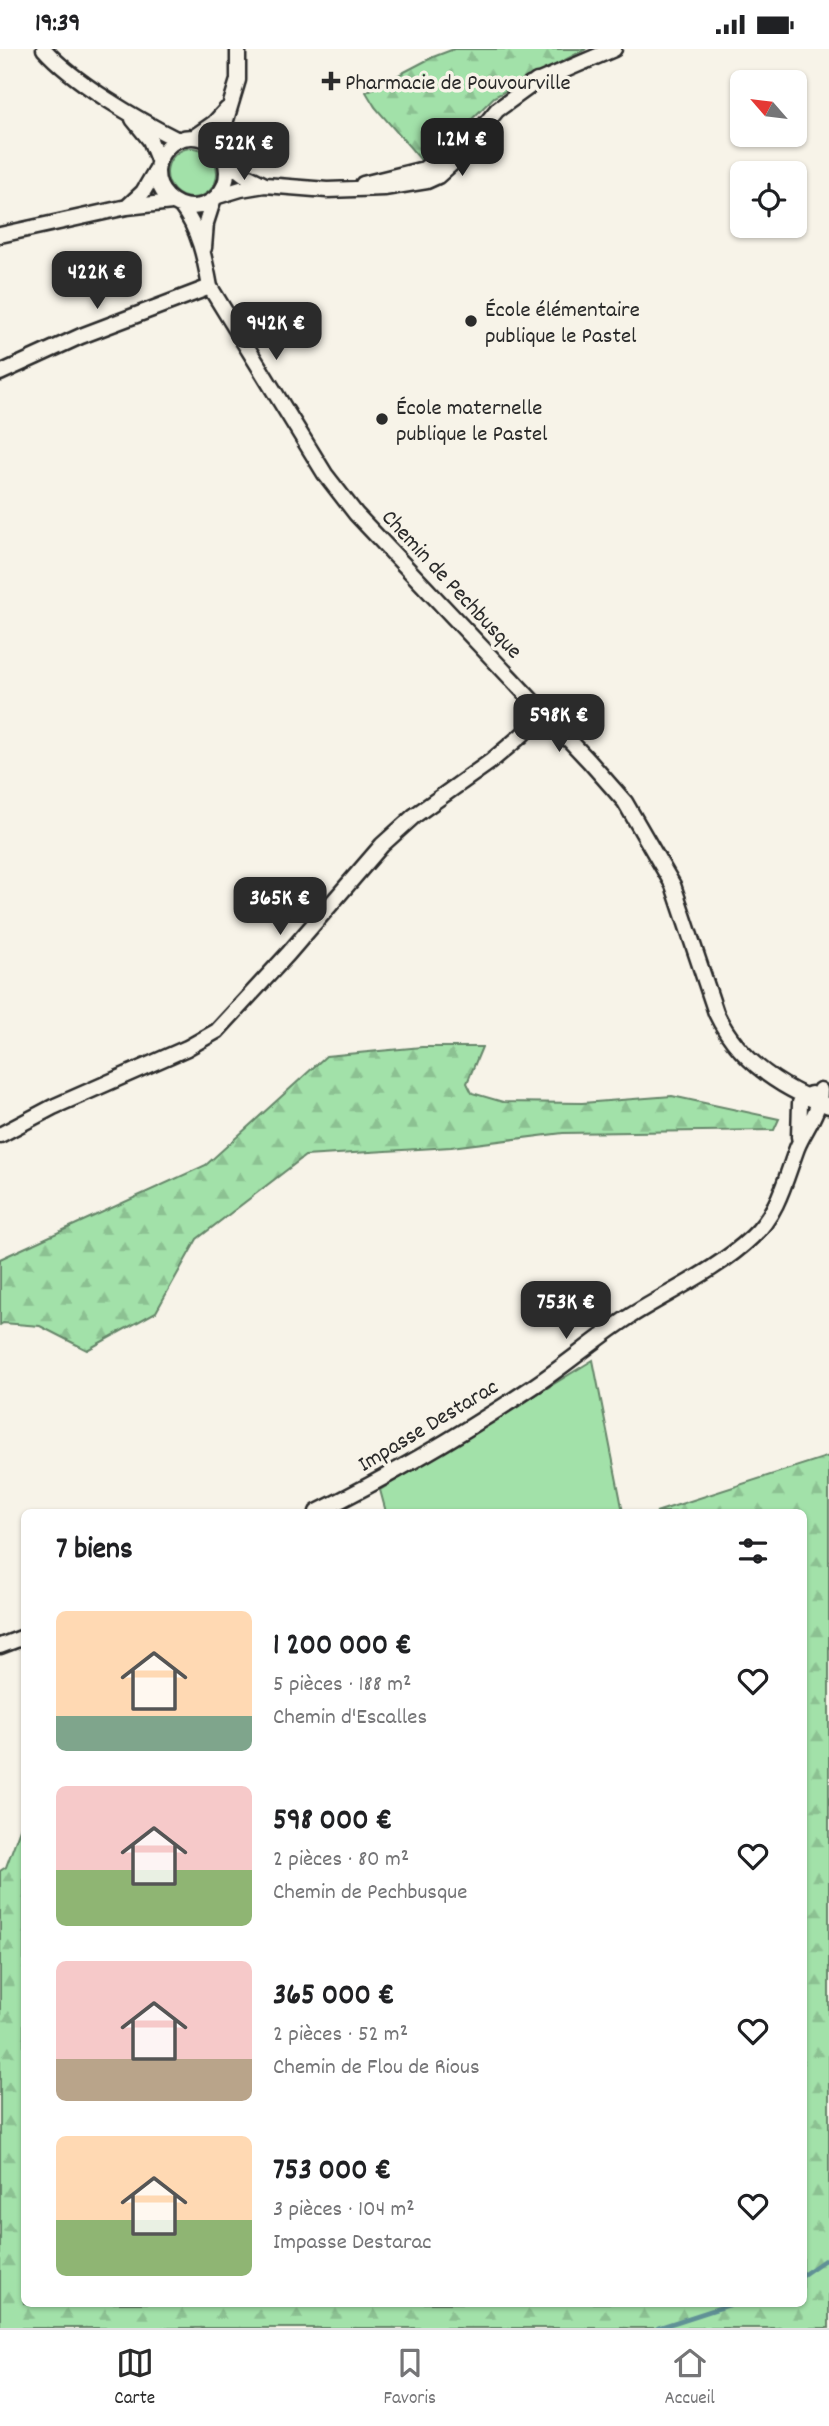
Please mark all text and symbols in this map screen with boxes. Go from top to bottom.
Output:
text: 19:39 [35,6,80,43]
place label: Pharmacie de Pouvourville [345,68,571,101]
north arrow [730,70,807,147]
map controls [730,70,807,238]
marker: Pharmacie de Pouvourville [323,73,339,89]
pin: 1.2M € [405,118,519,178]
pin: 522K € [187,123,301,182]
text: 1.2M € [437,124,487,157]
text: 522K € [214,128,274,161]
button: locate [730,161,807,238]
pin: 422K € [40,251,154,311]
text: 422K € [68,257,126,290]
place label: École élémentaire publique le Pastel [485,295,640,354]
pin: 942K € [219,303,333,362]
text: 942K € [247,308,305,341]
marker: École élémentaire publique le Pastel [463,313,479,329]
place label: École maternelle publique le Pastel [396,393,548,452]
marker: École maternelle publique le Pastel [374,411,390,427]
street label: Chemin de Pechbusque [372,503,529,668]
pin: 598K € [502,695,616,754]
text: 598K € [529,700,589,733]
pin: 365K € [223,877,337,937]
text: 365K € [250,883,310,916]
pin: 753K € [509,1281,623,1341]
text: 753K € [537,1287,595,1320]
street label: Impasse Destarac [352,1372,505,1482]
text: 7 biens [56,1530,133,1573]
icon: filters [734,1532,772,1570]
text: 1 200 000 € [273,1626,412,1669]
icon: home [112,1639,196,1723]
icon: heart [734,1662,772,1700]
text: 5 pièces · 188 m² [273,1669,411,1702]
text: Chemin d'Escalles [273,1702,427,1735]
text: 598 000 € [273,1801,392,1844]
icon: home [112,1814,196,1898]
icon: heart [734,1837,772,1875]
text: 2 pièces · 80 m² [273,1844,409,1877]
text: Chemin de Pechbusque [273,1877,467,1910]
text: 365 000 € [273,1976,394,2019]
icon: home [112,1989,196,2073]
icon: heart [734,2012,772,2050]
text: 2 pièces · 52 m² [273,2019,408,2052]
text: Chemin de Flou de Rious [273,2052,480,2085]
text: 753 000 € [273,2151,391,2194]
icon: home [112,2164,196,2248]
icon: heart [734,2187,772,2225]
text: 3 pièces · 104 m² [273,2194,415,2227]
text: Impasse Destarac [273,2227,432,2260]
tab: Carte [114,2344,155,2413]
tab: Favoris [384,2344,436,2413]
tab: Accueil [665,2344,715,2413]

